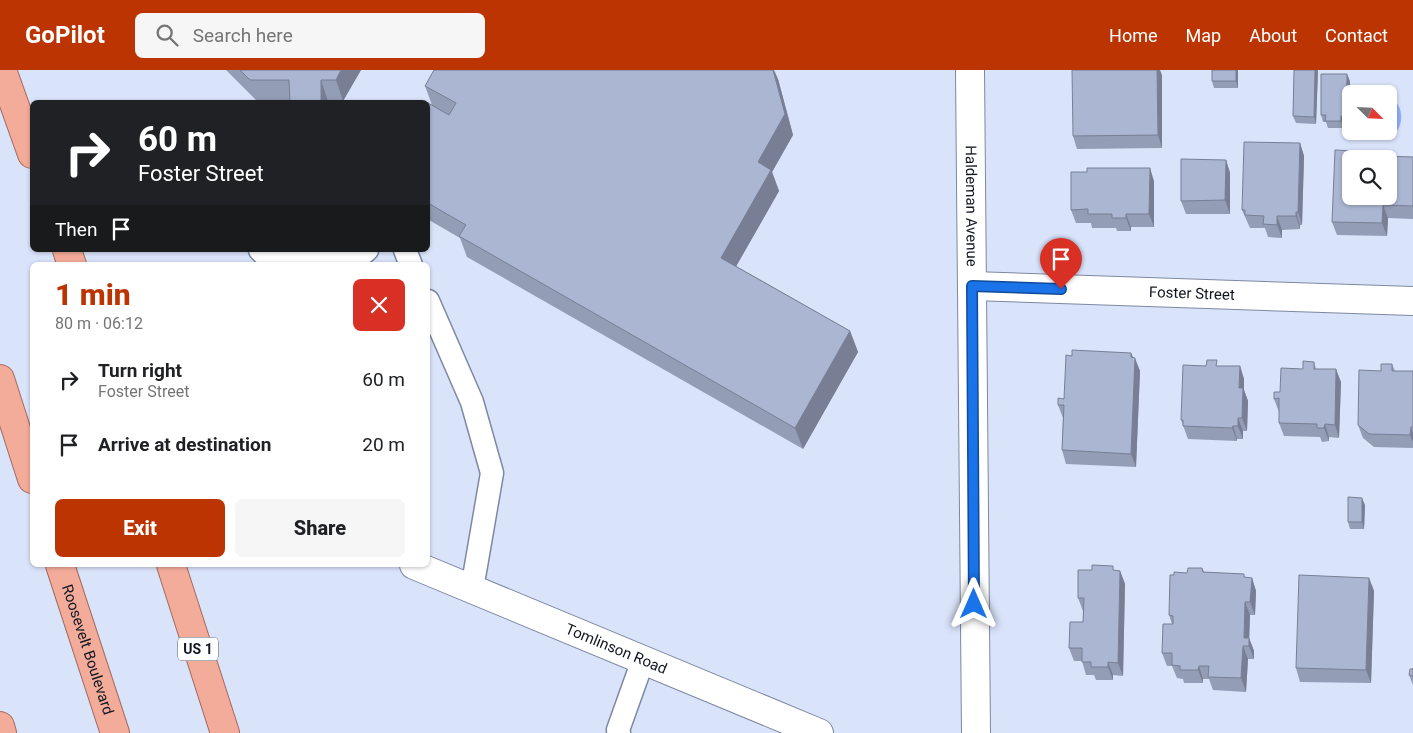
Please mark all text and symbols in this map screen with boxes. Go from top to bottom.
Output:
search box [135,13,485,58]
text: GoPilot [25,21,105,49]
icon: search [153,21,181,49]
text: Search here [193,24,293,47]
text: Home [1109,25,1158,46]
text: Map [1186,25,1221,46]
text: About [1249,25,1297,46]
text: Contact [1325,25,1388,46]
north arrow [1342,85,1398,140]
map controls [1342,85,1397,205]
text: 60 m [138,119,217,160]
icon: right [55,120,120,185]
street label: Haldeman Avenue [962,145,981,267]
button: search [1342,150,1397,205]
text: Foster Street [138,161,264,186]
icon: arrive [107,215,135,243]
text: Then [55,218,97,241]
pin [1040,238,1082,289]
icon: arrive [1047,245,1075,273]
text: 1 min [55,277,131,312]
button: close [353,279,405,331]
street label: Foster Street [1149,283,1235,304]
text: 80 m · 06:12 [55,314,143,333]
text: Turn right [98,359,182,382]
icon: right [55,366,83,394]
text: 60 m [362,368,405,391]
text: Foster Street [98,382,189,401]
icon: arrive [55,431,83,459]
text: Arrive at destination [98,433,271,456]
text: 20 m [362,433,405,456]
button: Exit [55,499,225,557]
button: Share [235,499,405,557]
position arrow [947,577,999,629]
street label: Roosevelt Boulevard [58,582,117,717]
street label: Tomlinson Road [563,620,670,678]
road number: US 1 [178,638,218,660]

